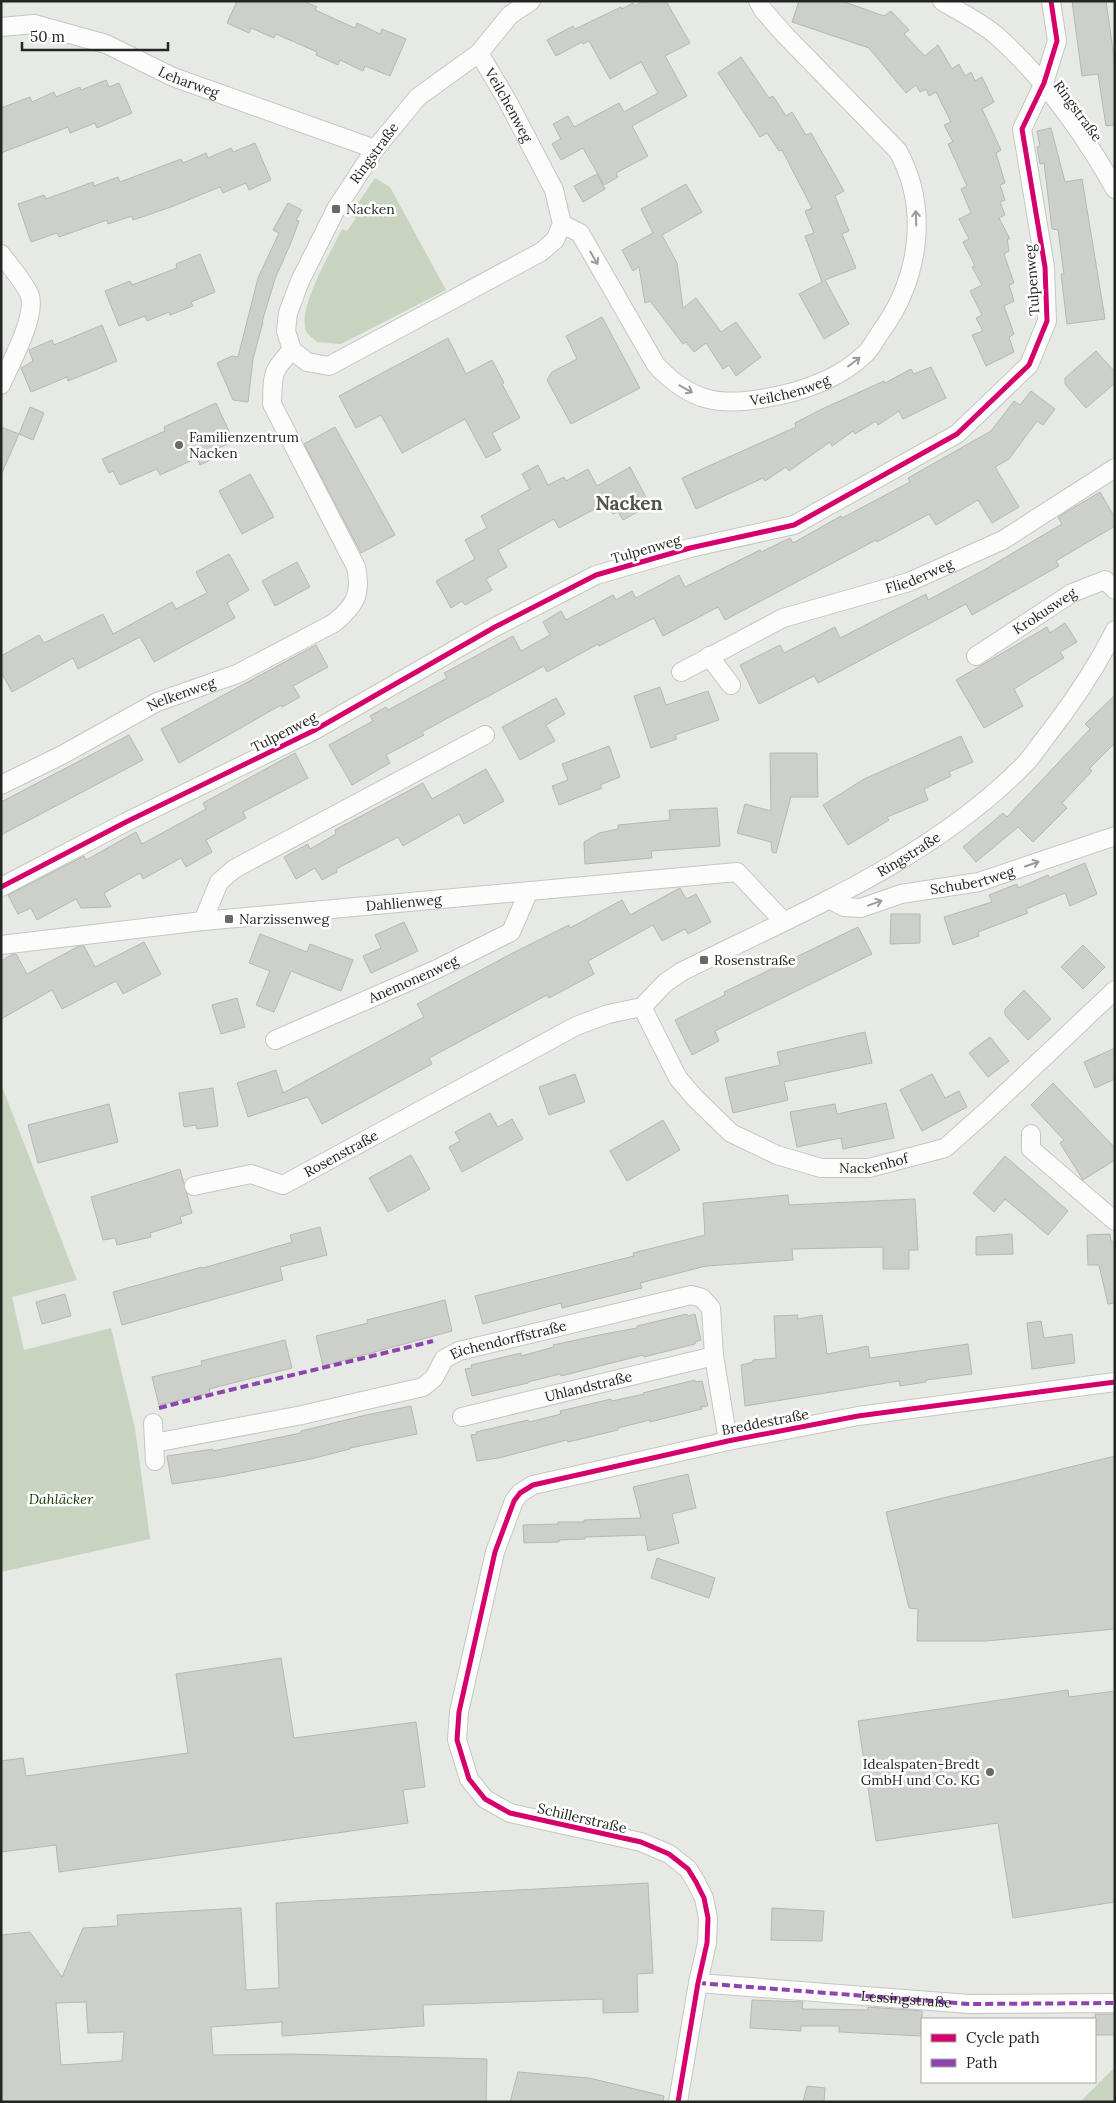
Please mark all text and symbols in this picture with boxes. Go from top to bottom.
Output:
scale bar [22,20,169,52]
text: 50 m [30,27,65,46]
street label: Leharweg [155,62,222,102]
street label: Veilchenweg [480,64,537,145]
street label: Ringstraße [1050,77,1106,145]
street label: Ringstraße [346,119,402,187]
place label: Nacken [346,200,395,218]
marker: Nacken [330,203,342,215]
one-way arrow [912,210,921,226]
street label: Tulpenweg [1021,243,1043,316]
one-way arrow [589,250,599,264]
one-way arrow [847,357,861,367]
street label: Veilchenweg [748,371,833,410]
one-way arrow [678,385,692,395]
place label: Familienzentrum Nacken [189,428,299,462]
marker: Familienzentrum Nacken [173,439,185,451]
district label: Nacken [595,491,663,515]
street label: Tulpenweg [609,530,683,568]
street label: Fliederweg [883,554,956,597]
street label: Krokusweg [1009,583,1080,638]
street label: Nelkenweg [143,673,218,715]
street label: Tulpenweg [248,708,320,756]
street label: Ringstraße [874,828,944,881]
one-way arrow [1024,859,1039,868]
street label: Schubertweg [929,862,1017,898]
street label: Dahlienweg [365,890,443,915]
one-way arrow [867,898,882,907]
place label: Narzissenweg [239,910,329,928]
marker: Narzissenweg [223,913,235,925]
street label: Anemonenweg [365,951,461,1007]
place label: Rosenstraße [714,951,796,969]
marker: Rosenstraße [698,954,710,966]
street label: Rosenstraße [301,1126,382,1181]
street label: Nackenhof [839,1149,911,1177]
street label: Eichendorffstraße [447,1316,568,1363]
street label: Uhlandstraße [543,1367,634,1406]
street label: Breddestraße [720,1405,811,1439]
park label: Dahläcker [29,1490,94,1508]
place label: Idealspaten-Bredt GmbH und Co. KG [861,1755,981,1789]
marker: Idealspaten-Bredt GmbH und Co. KG [984,1766,996,1778]
street label: Schillerstraße [536,1799,629,1837]
street label: Lessingstraße [860,1987,953,2012]
legend [921,2018,1096,2083]
text: Cycle path [966,2028,1040,2047]
text: Path [966,2053,997,2072]

